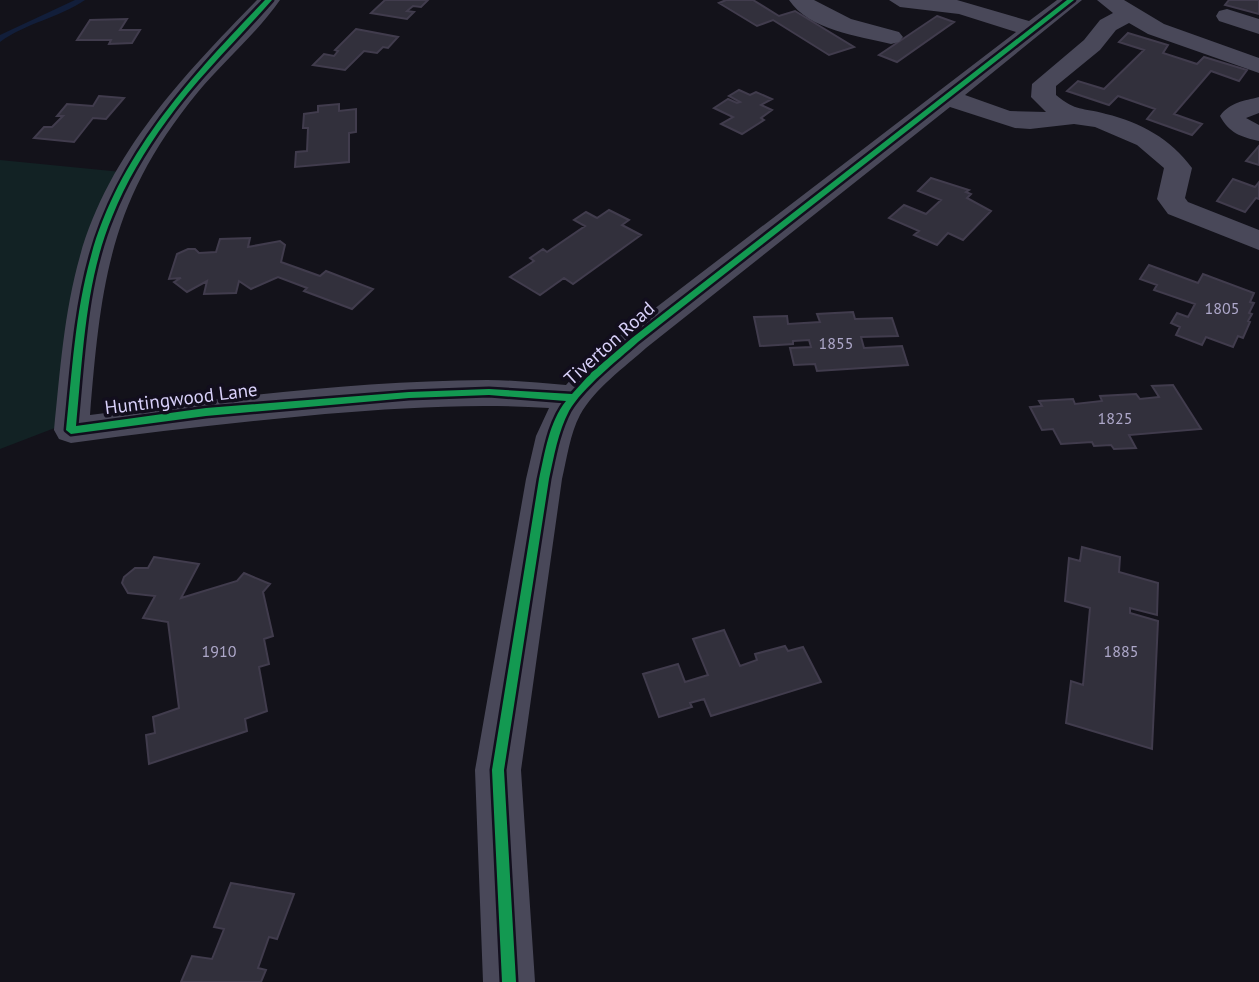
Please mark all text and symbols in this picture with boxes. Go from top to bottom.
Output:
street label: Tiverton Road [559,296,659,390]
house number: 1805 [1205,298,1239,318]
house number: 1855 [819,333,853,353]
street label: Huntingwood Lane [103,377,259,419]
house number: 1825 [1098,408,1132,428]
house number: 1910 [202,641,237,661]
house number: 1885 [1104,641,1138,661]

